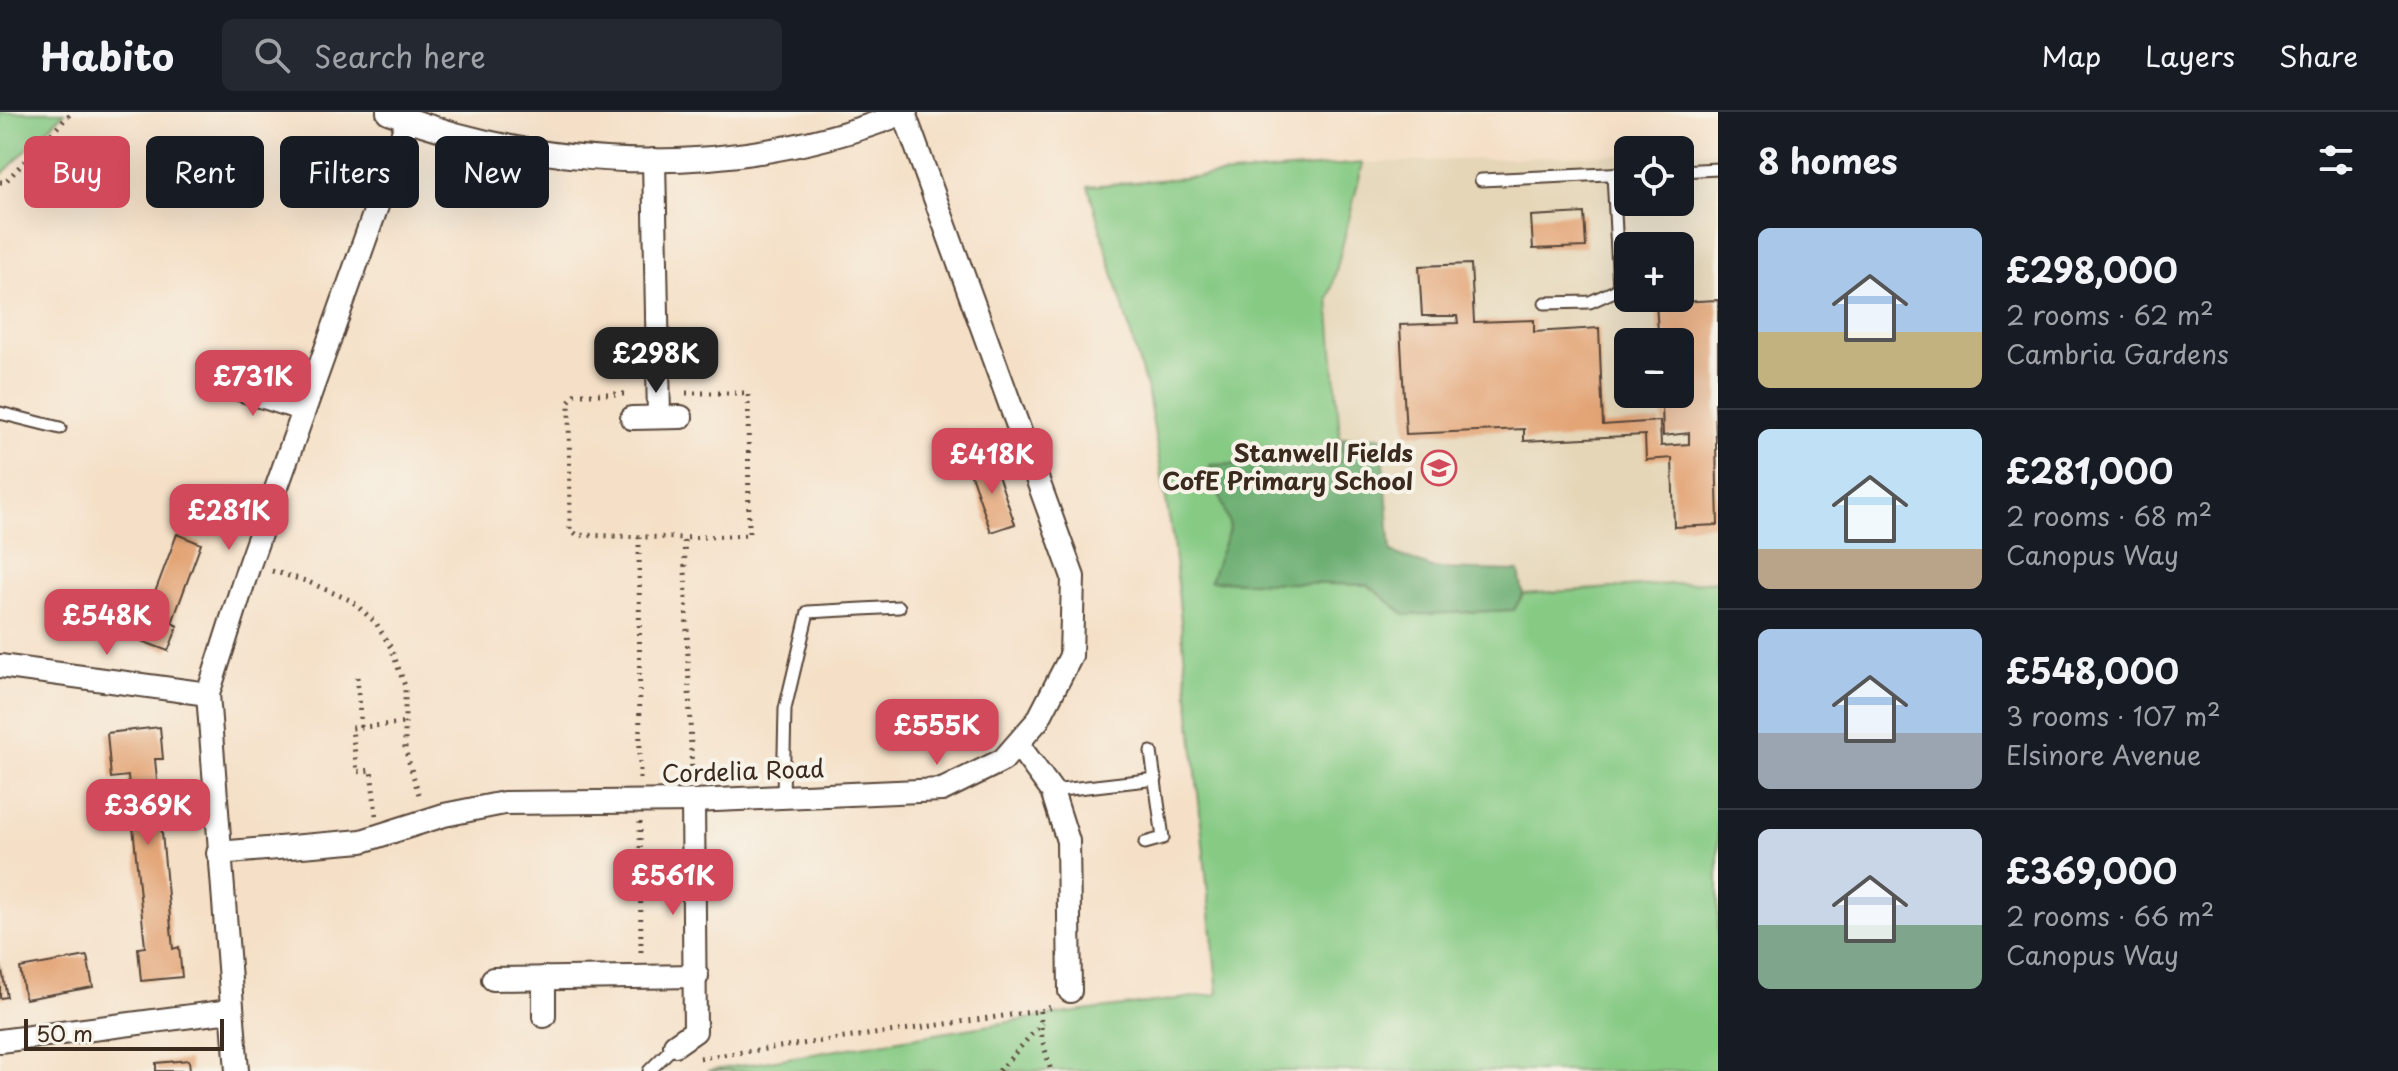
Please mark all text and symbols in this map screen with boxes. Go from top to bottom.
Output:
search box [222,19,782,91]
text: Habito [40,27,174,84]
icon: search [250,33,294,77]
text: Search here [314,33,486,78]
text: Map [2041,34,2101,77]
text: Layers [2145,34,2235,77]
text: Share [2279,34,2358,77]
text: 8 homes [1758,134,1898,186]
chip: Buy [24,136,130,208]
chip: Rent [146,136,264,208]
chip: Filters [280,136,419,208]
chip: New [435,136,549,208]
map controls [1614,136,1694,408]
button: locate [1614,136,1694,216]
icon: filters [2314,138,2358,182]
button: + [1614,232,1694,312]
text: £298,000 [2006,243,2178,295]
icon: home [1822,260,1918,356]
text: 2 rooms · 62 m² [2006,295,2214,334]
pin: £298K [600,327,712,395]
button: − [1614,328,1694,408]
text: £298K [612,333,700,372]
text: Cambria Gardens [2006,334,2229,373]
pin: £731K [197,350,309,418]
text: £731K [213,356,293,395]
pin: £418K [936,428,1048,496]
text: £418K [950,434,1034,473]
place label: Stanwell Fields CofE Primary School [1162,434,1413,498]
text: £281,000 [2006,444,2173,496]
school or university icon: Stanwell Fields CofE Primary School [1420,449,1458,487]
icon: home [1822,461,1918,557]
pin: £281K [173,484,285,552]
text: £281K [188,490,271,529]
text: 2 rooms · 68 m² [2006,496,2212,535]
text: Canopus Way [2006,535,2179,574]
pin: £548K [51,589,163,657]
text: £548K [62,595,152,634]
text: £548,000 [2006,644,2179,696]
icon: home [1822,661,1918,757]
text: 3 rooms · 107 m² [2006,696,2221,735]
pin: £555K [881,699,993,767]
text: £555K [894,705,980,744]
text: Elsinore Avenue [2006,735,2201,774]
street label: Cordelia Road [661,749,825,791]
pin: £369K [92,779,204,847]
text: £369K [104,785,192,824]
text: £369,000 [2006,844,2177,896]
pin: £561K [617,849,729,917]
text: £561K [631,855,715,894]
icon: home [1822,861,1918,957]
text: 2 rooms · 66 m² [2006,896,2215,935]
text: Canopus Way [2006,935,2179,974]
scale bar [24,1015,224,1051]
text: 50 m [36,1016,93,1049]

